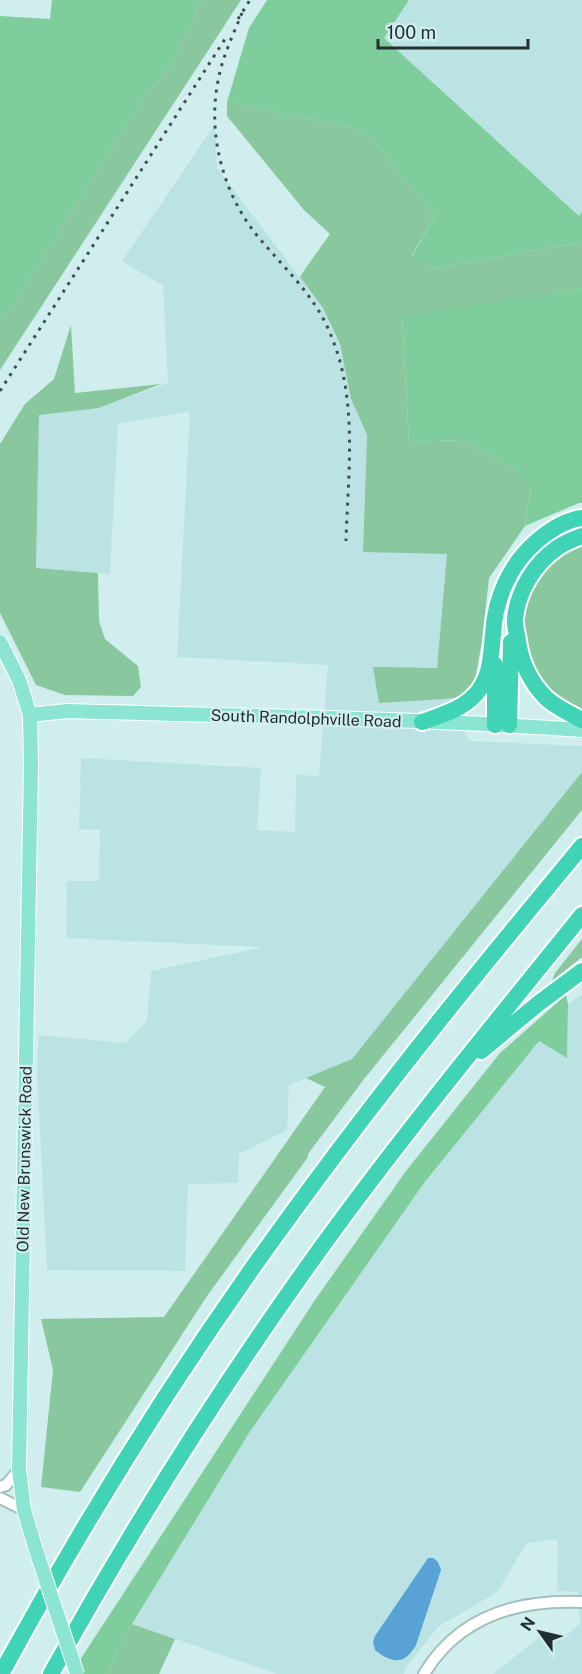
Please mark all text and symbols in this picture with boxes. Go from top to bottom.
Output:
scale bar [378,12,528,50]
text: 100 m [387,22,436,43]
street label: South Randolphville Road [210,706,402,731]
street label: Old New Brunswick Road [13,1066,36,1252]
north arrow [510,1602,570,1662]
text: N [517,1613,539,1634]

